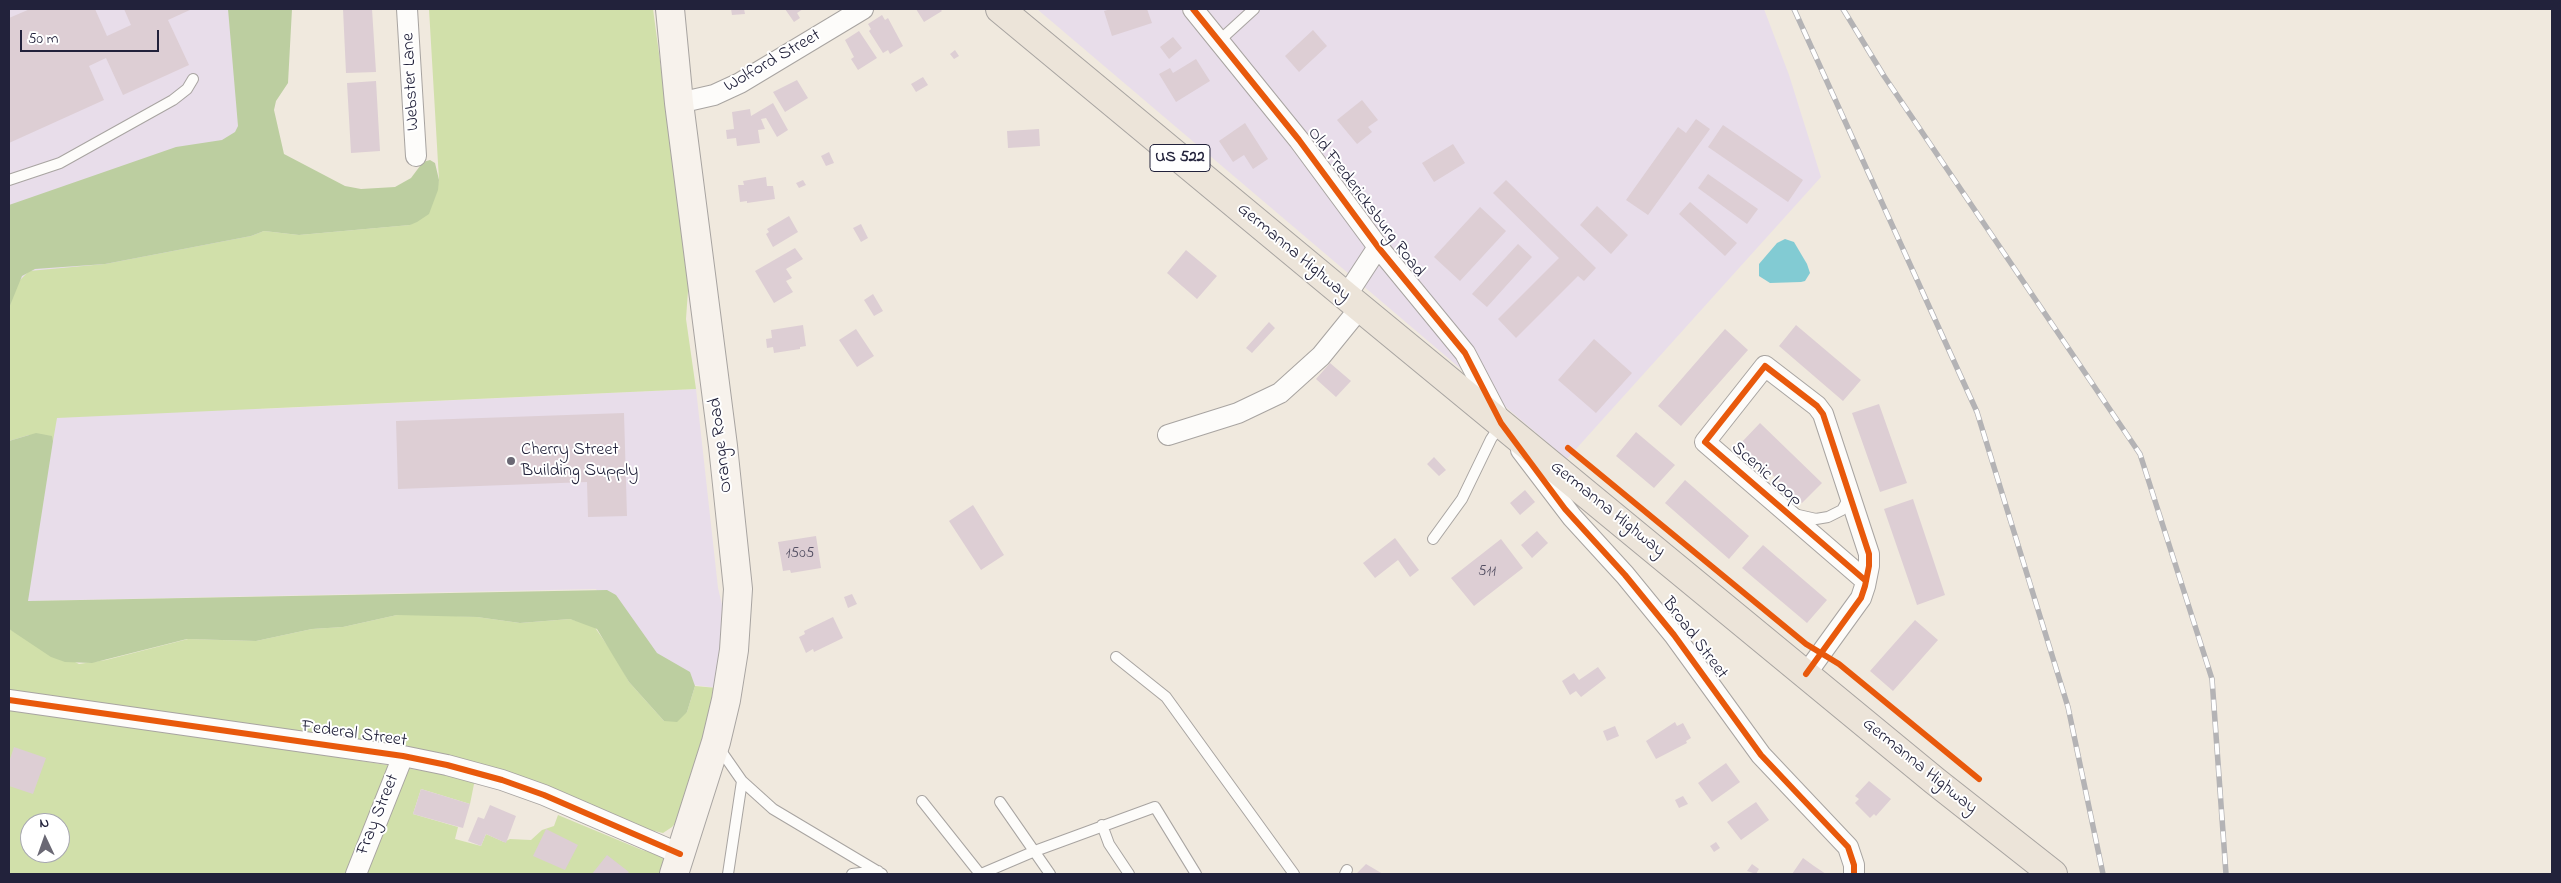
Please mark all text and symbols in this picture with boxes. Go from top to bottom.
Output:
scale bar [22,20,161,52]
street label: Wolford Street [721,26,825,98]
text: 50 m [28,28,58,50]
street label: Webster Lane [399,32,425,132]
street label: Old Fredericksburg Road [1301,124,1429,282]
road number: US 522 [1150,144,1210,172]
street label: Germanna Highway [1232,199,1354,307]
street label: Orange Road [705,396,739,494]
street label: Scenic Loop [1726,438,1806,512]
place label: Cherry Street Building Supply [521,440,638,482]
marker: Cherry Street Building Supply [505,455,517,467]
street label: Germanna Highway [1545,457,1669,563]
house number: 1505 [786,546,814,564]
house number: 511 [1478,564,1496,582]
street label: Broad Street [1656,594,1732,684]
street label: Germanna Highway [1857,714,1981,820]
street label: Federal Street [300,717,408,753]
street label: Fray Street [353,771,405,859]
north arrow [20,813,70,863]
text: N [39,813,50,834]

